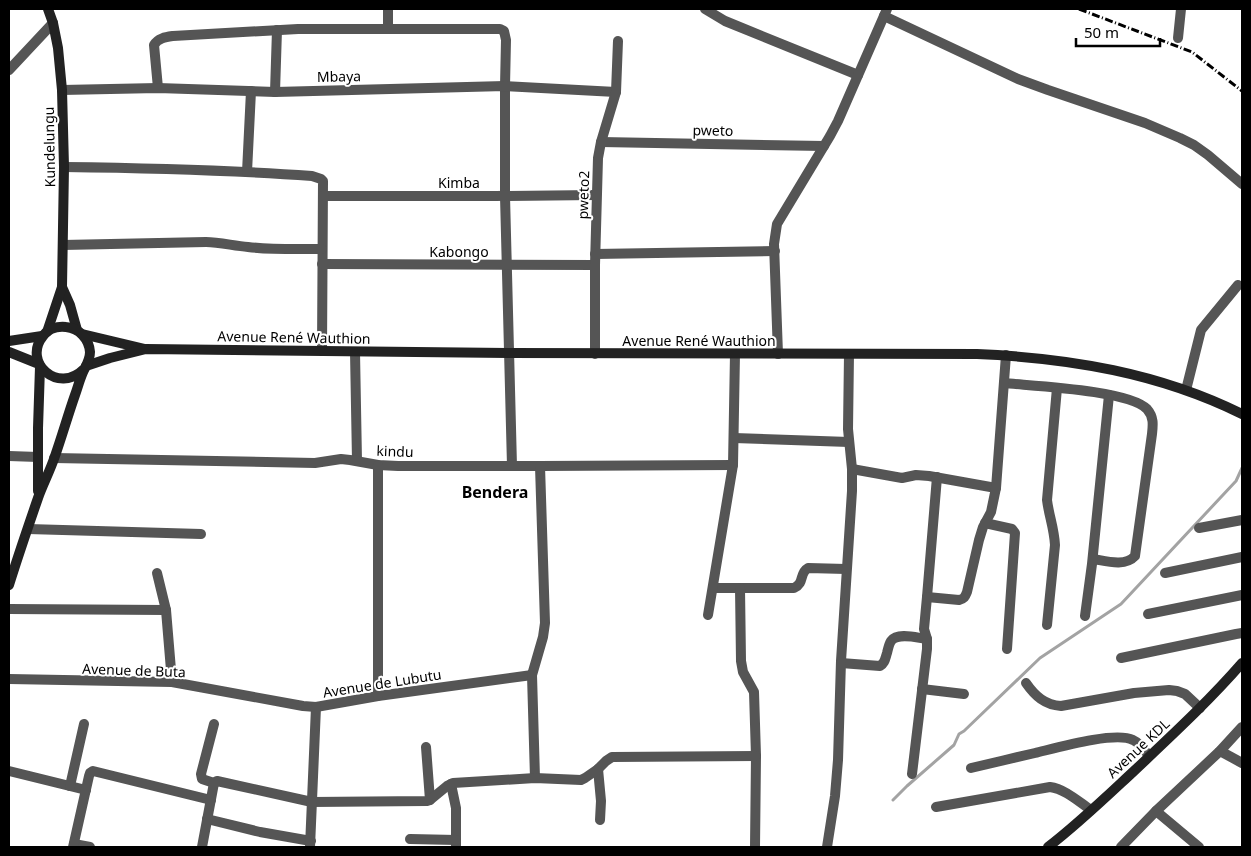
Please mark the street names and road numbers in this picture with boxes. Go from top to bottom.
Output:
street label: Mbaya [317,66,361,86]
street label: Kundelungu [39,107,59,187]
street label: pweto [692,120,734,140]
street label: pweto2 [573,170,593,220]
street label: Kimba [438,173,480,192]
street label: Kabongo [429,242,489,261]
street label: Avenue René Wauthion [217,326,371,348]
street label: Avenue René Wauthion [622,331,776,350]
street label: kindu [376,441,414,461]
street label: Avenue de Buta [82,659,186,681]
street label: Avenue de Lubutu [321,664,443,702]
street label: Avenue KDL [1103,714,1173,782]

